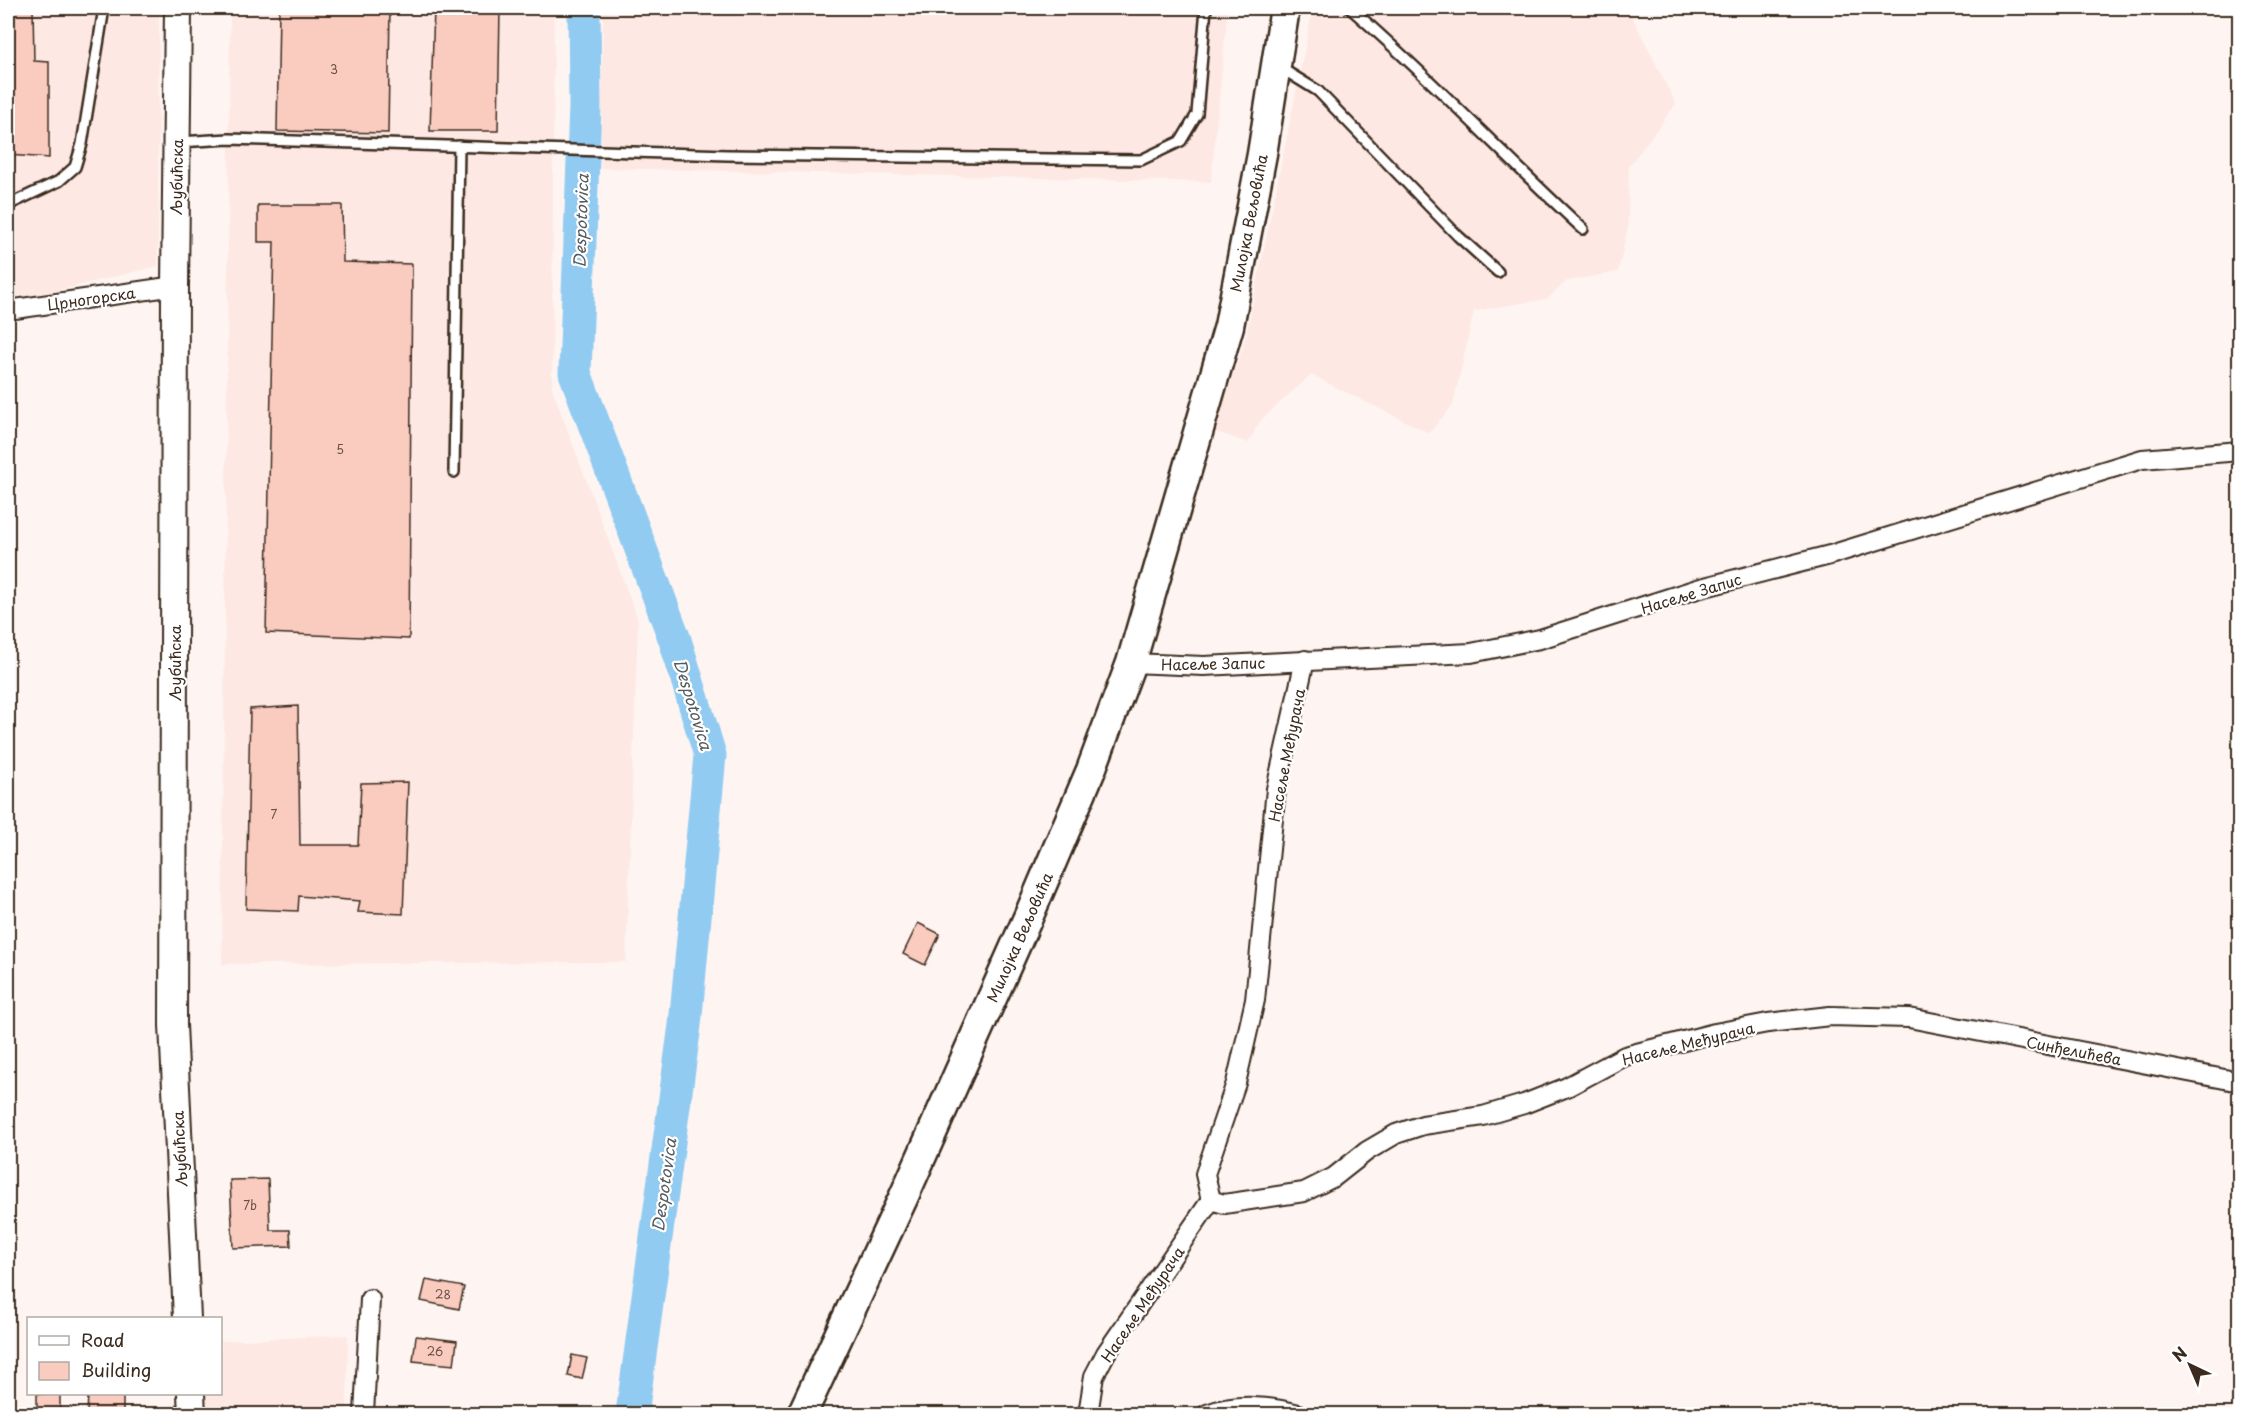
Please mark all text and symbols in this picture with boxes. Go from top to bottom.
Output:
house number: 3 [330,60,338,78]
street label: Љубићска [164,138,188,215]
street label: Милојка Вељовића [1223,151,1273,294]
water label: Despotovica [566,173,594,268]
street label: Црногорска [45,280,137,316]
house number: 5 [336,440,344,458]
street label: Насеље Запис [1638,567,1744,619]
street label: Љубићска [163,624,186,701]
street label: Насеље Запис [1161,651,1266,675]
water label: Despotovica [669,655,720,753]
street label: Насеље Међурача [1262,686,1310,824]
house number: 7 [271,805,278,823]
street label: Милојка Вељовића [980,868,1058,1006]
street label: Насеље Међурача [1619,1015,1757,1071]
street label: Синђелићева [2024,1030,2124,1071]
street label: Љубићска [165,1110,192,1188]
water label: Despotovica [645,1136,682,1233]
house number: 7b [243,1196,257,1214]
street label: Насеље Међурача [1095,1241,1190,1367]
house number: 28 [435,1285,451,1303]
legend [27,1317,222,1395]
text: Road [81,1326,125,1353]
north arrow [2160,1335,2220,1395]
text: N [2166,1340,2192,1367]
house number: 26 [427,1342,443,1360]
text: Building [81,1356,151,1383]

